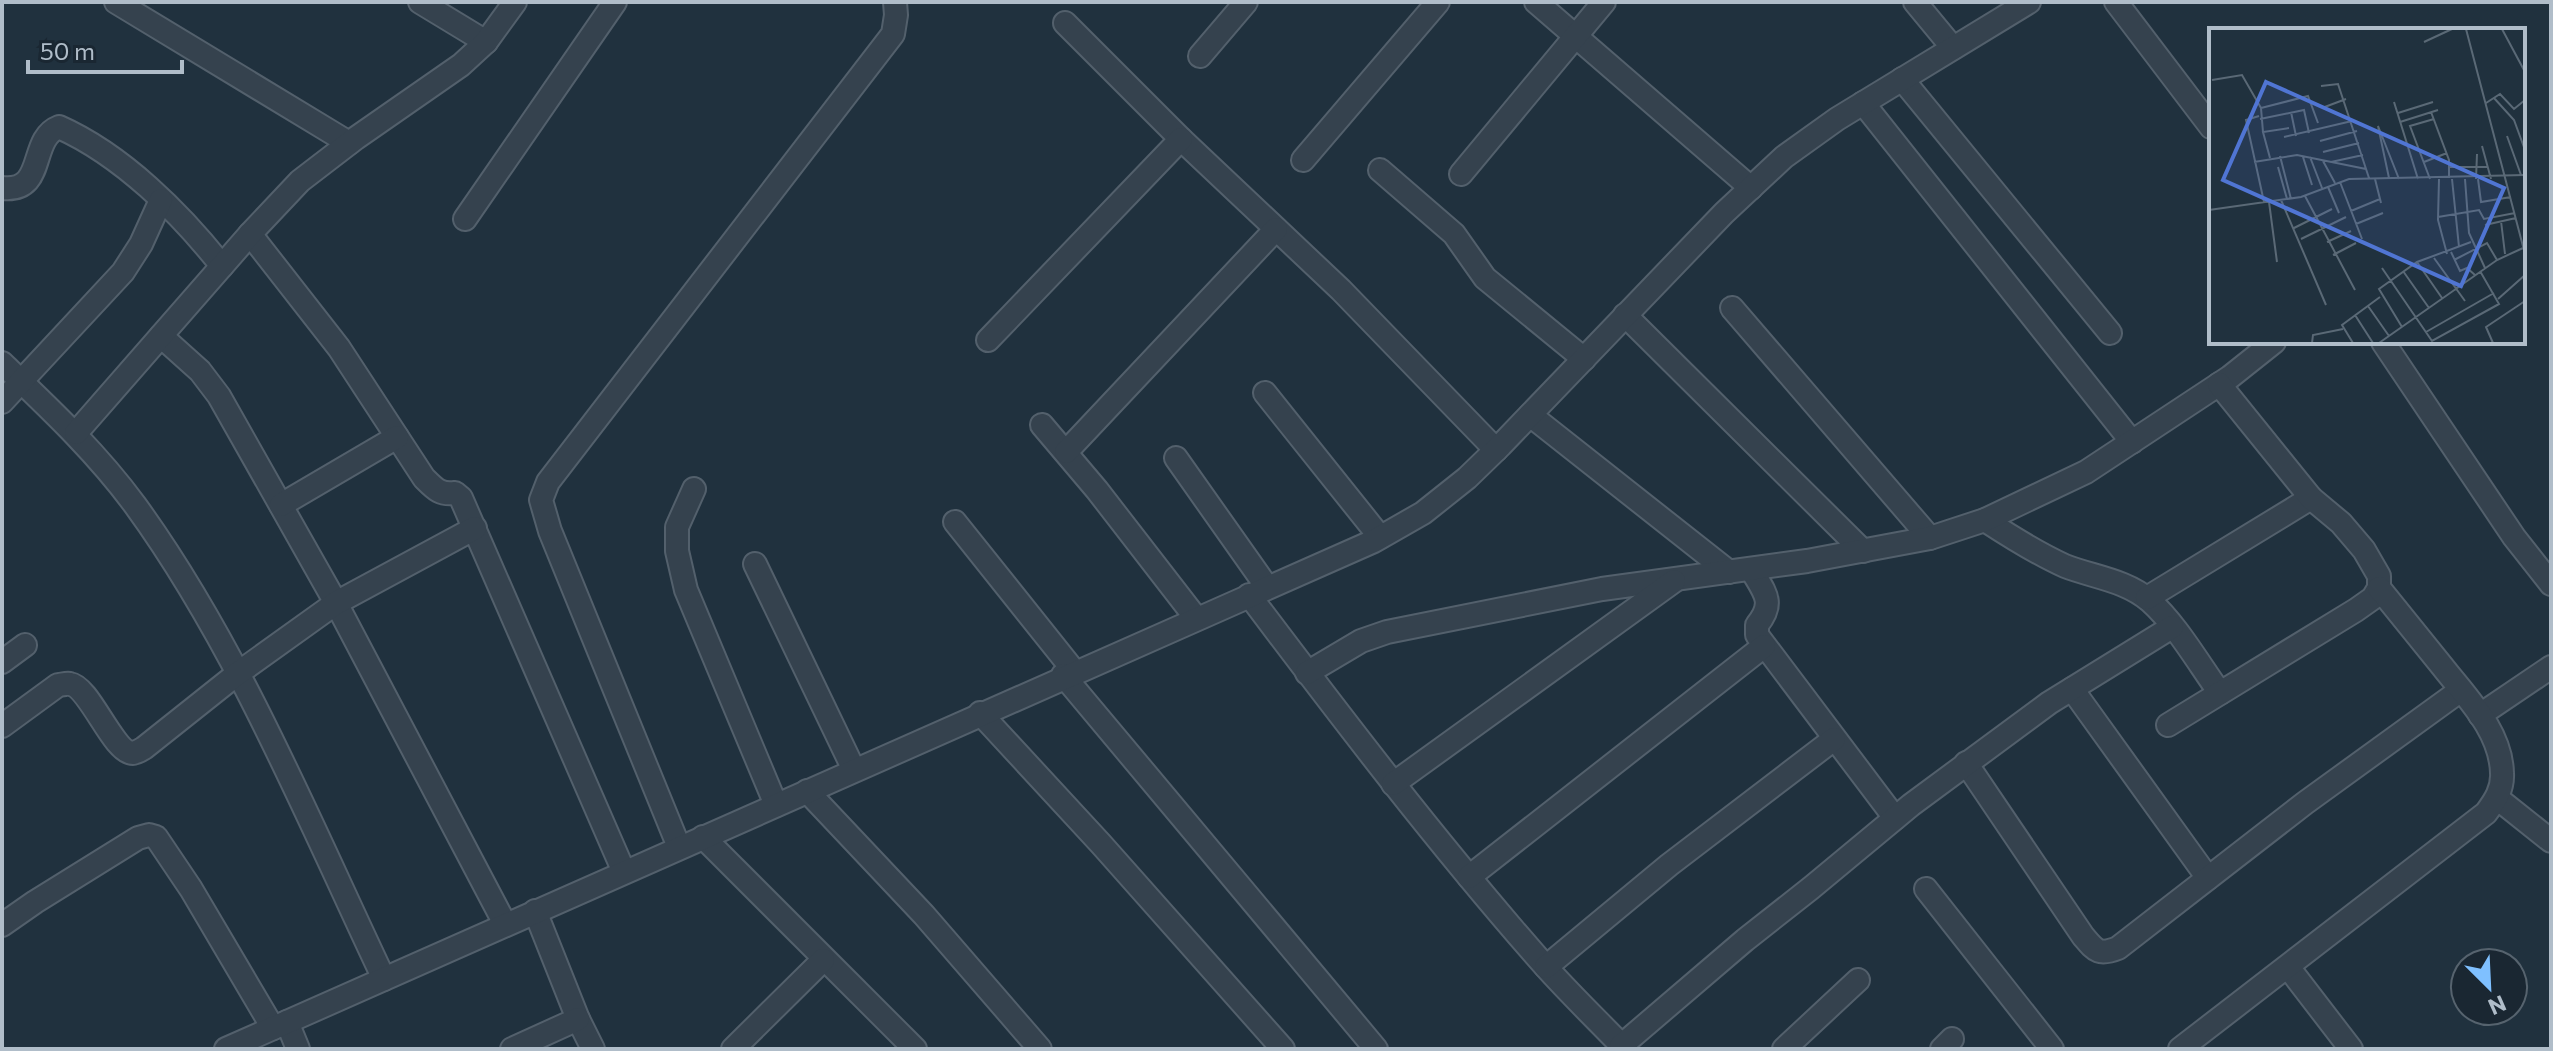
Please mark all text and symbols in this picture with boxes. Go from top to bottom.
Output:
scale bar [28,24,182,74]
inset map [2209,28,2525,344]
text: 50 m [40,36,95,65]
north arrow [2449,947,2529,1027]
text: N [2484,990,2510,1021]

